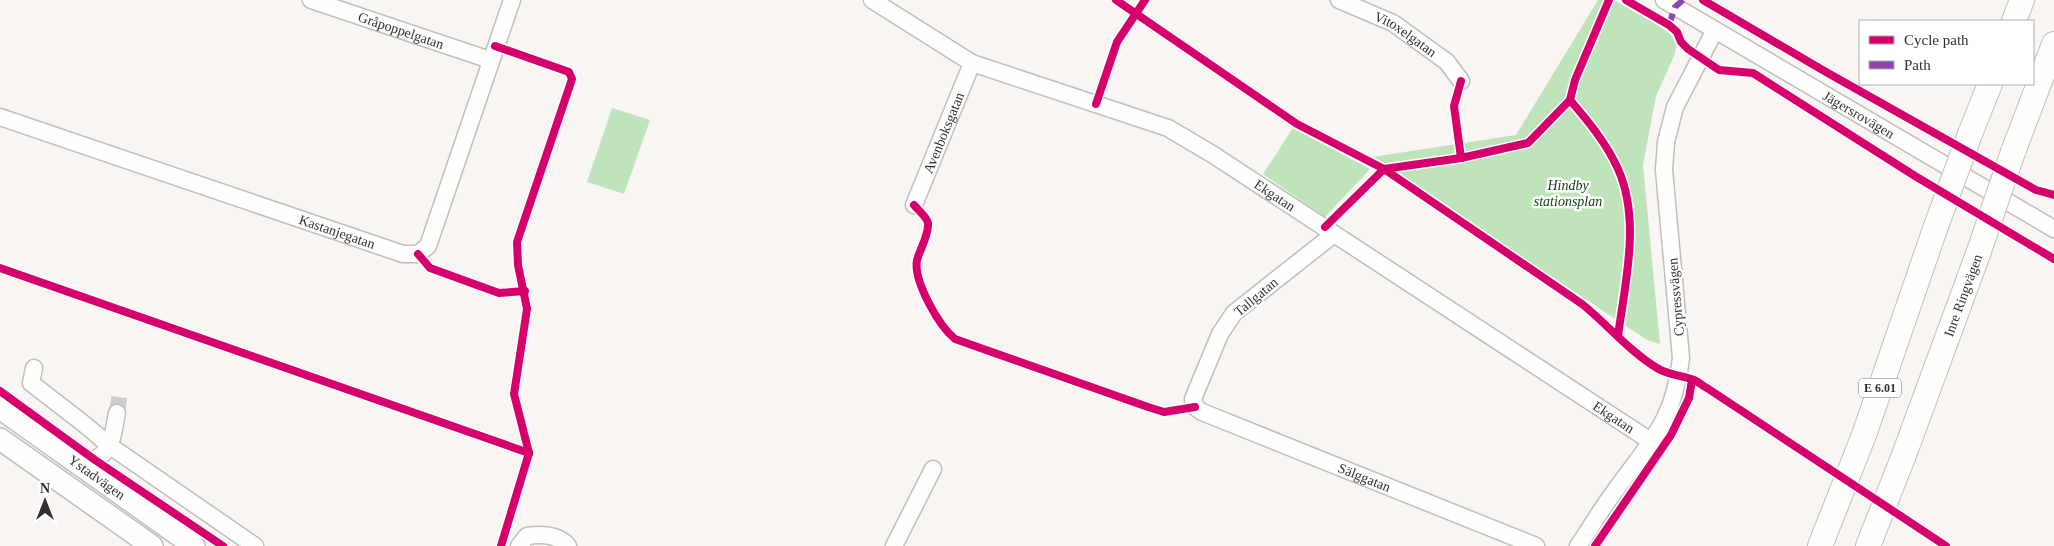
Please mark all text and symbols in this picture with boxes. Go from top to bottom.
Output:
street label: Vitoxelgatan [1372,8,1440,60]
street label: Gråpoppelgatan [356,9,446,52]
legend [1859,20,2034,85]
text: Cycle path [1904,32,1969,48]
text: Path [1904,57,1931,73]
street label: Jägersrovägen [1821,88,1897,141]
street label: Avenboksgatan [920,90,967,175]
street label: Ekgatan [1252,176,1298,214]
park label: Hindby stationsplan [1534,178,1602,209]
street label: Kastanjegatan [297,212,377,251]
street label: Inre Ringvägen [1941,252,1985,339]
street label: Cypressvägen [1665,257,1687,337]
street label: Tallgatan [1231,275,1281,319]
road number: E 6.01 [1859,378,1901,398]
street label: Ekgatan [1590,398,1637,436]
street label: Ystadvägen [66,452,128,502]
street label: Sälggatan [1336,460,1393,494]
north arrow [20,476,70,526]
text: N [40,481,50,496]

